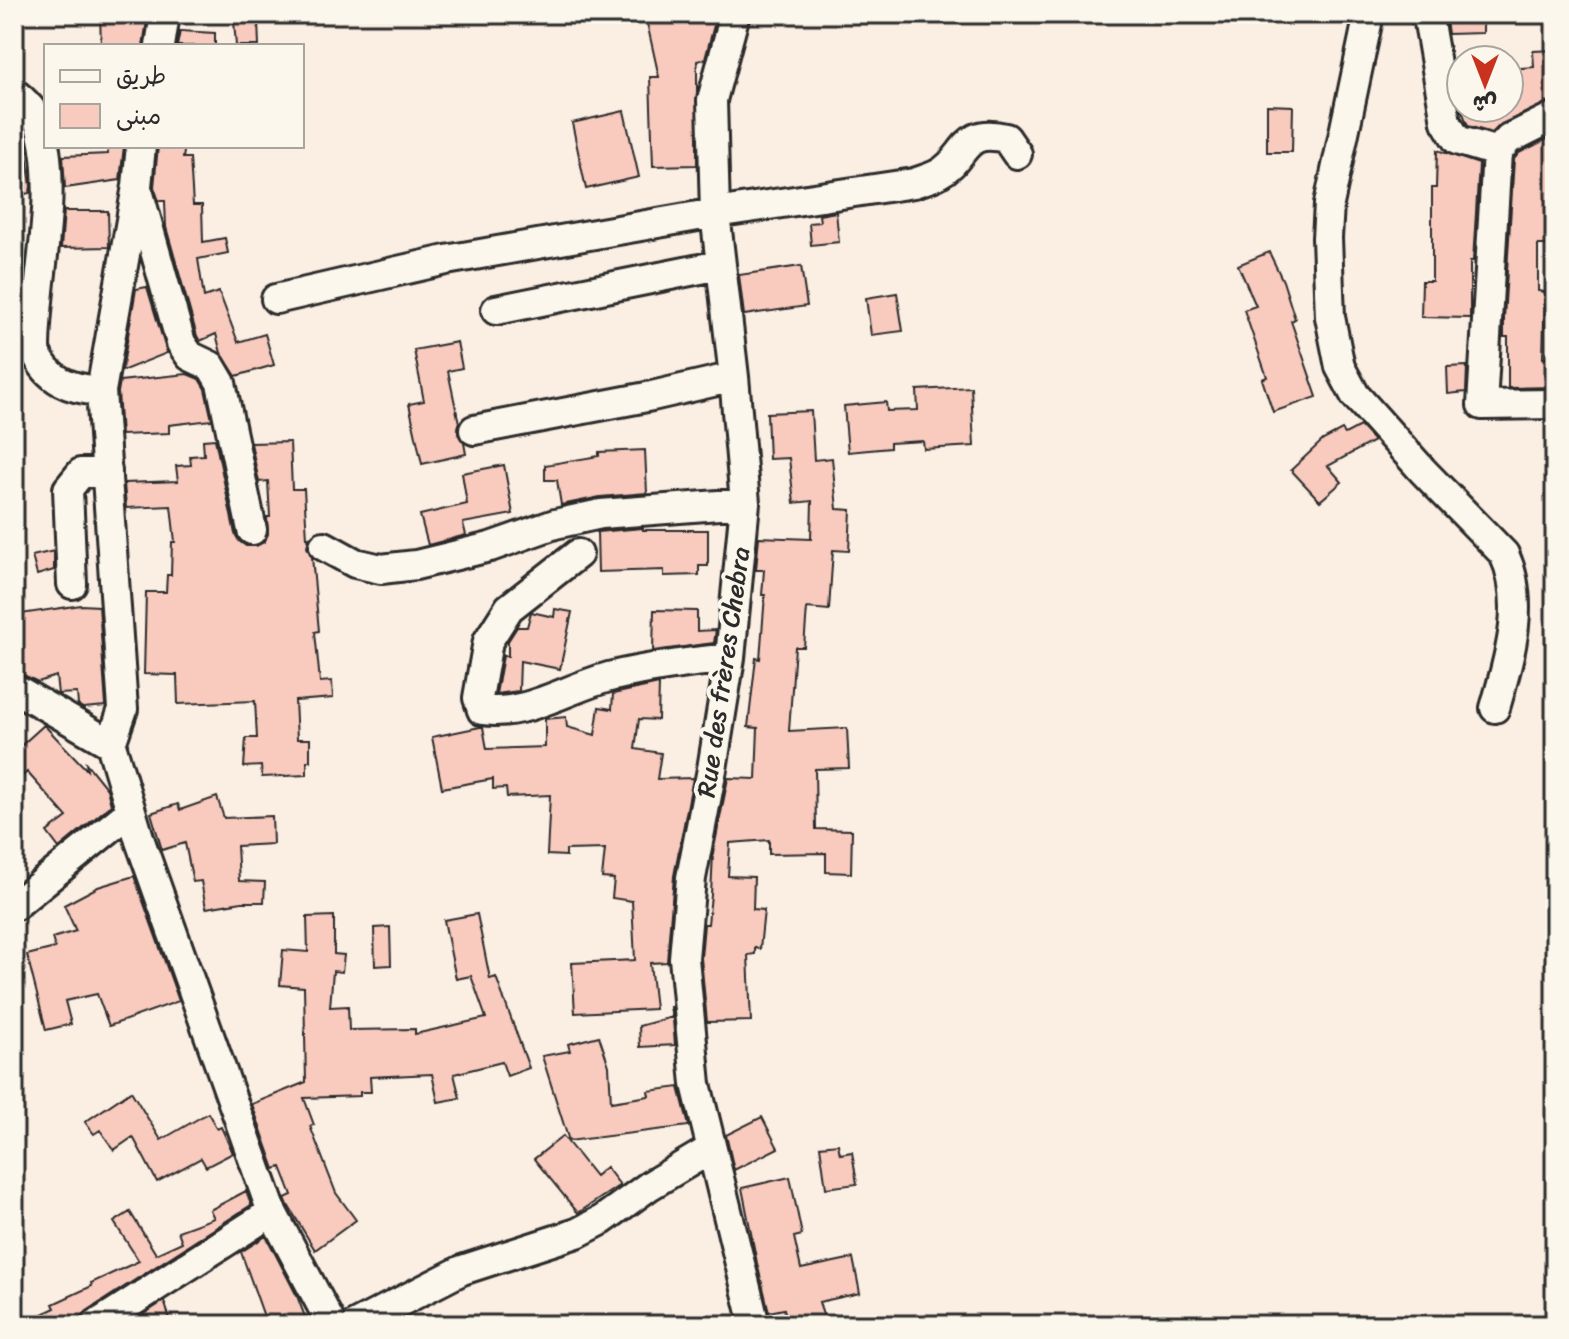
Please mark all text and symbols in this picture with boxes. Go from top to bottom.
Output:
legend [44,44,304,148]
north arrow [1445,44,1525,124]
text: طريق [116,55,166,97]
text: ش [1473,84,1497,123]
text: مبنى [116,95,161,137]
street label: Rue des frères Chebra [683,544,763,800]

